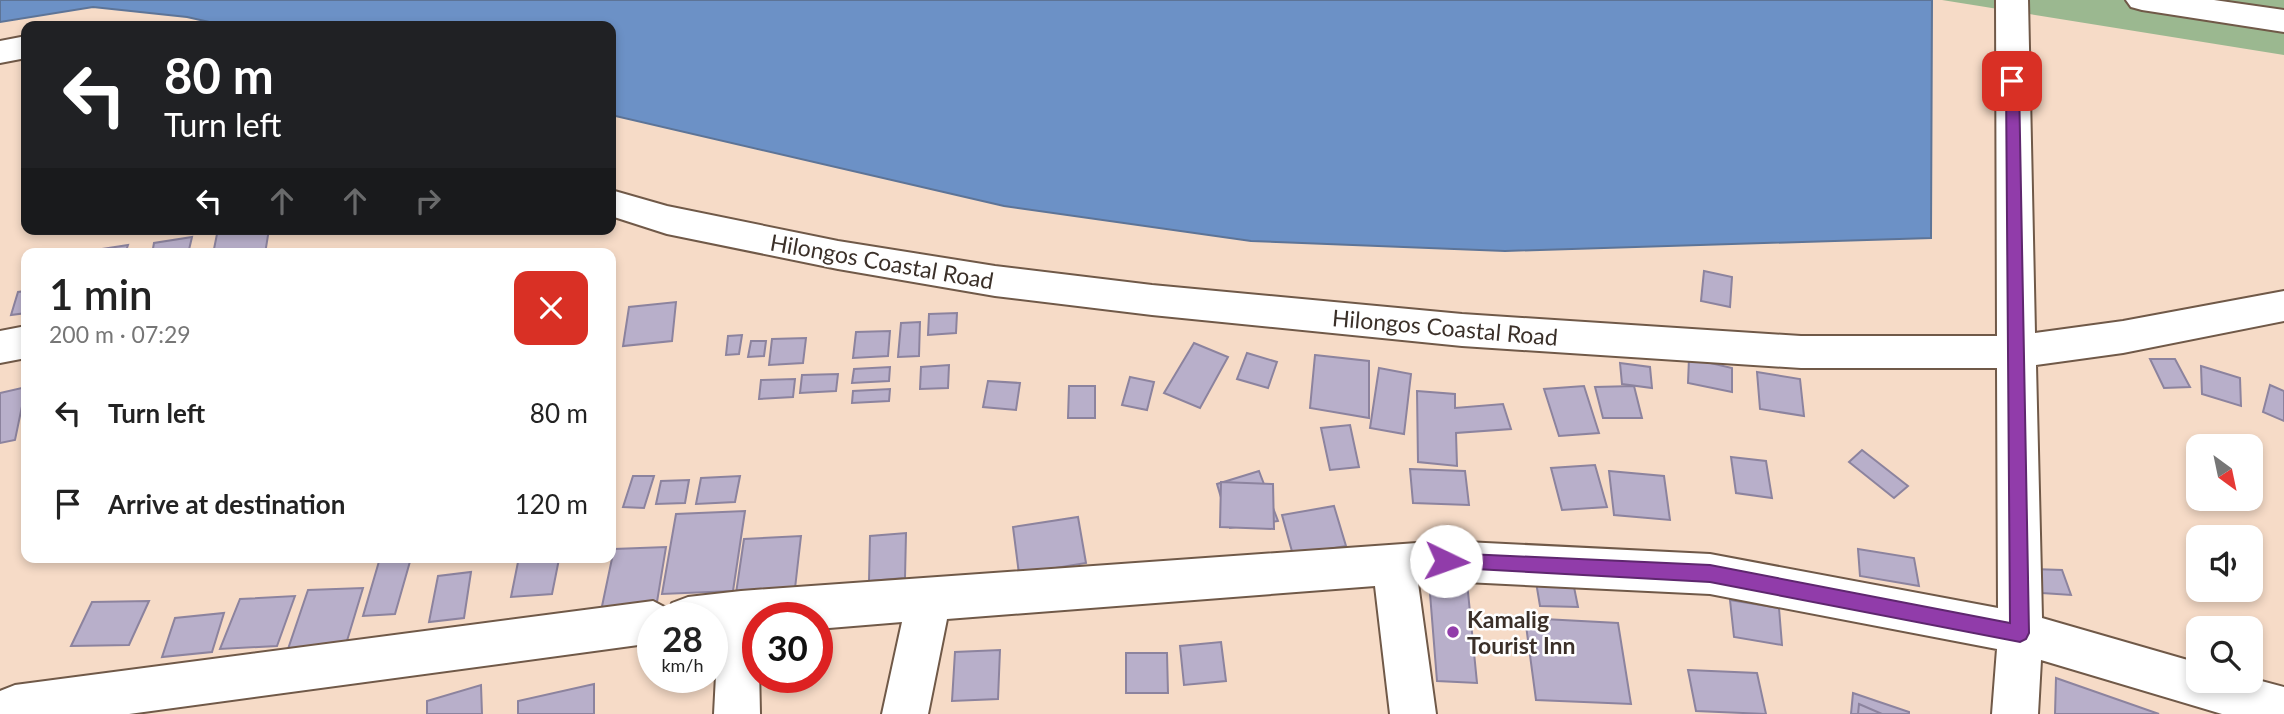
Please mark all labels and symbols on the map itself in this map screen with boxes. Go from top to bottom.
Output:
pin [1982,51,2042,111]
street label: Hilongos Coastal Road [768,228,996,294]
street label: Hilongos Coastal Road [1331,303,1559,351]
north arrow [2186,434,2263,511]
position arrow [1409,524,1483,598]
speed limit sign: 30 [742,602,833,693]
place label: Kamalig Tourist Inn [1467,605,1575,659]
marker: Kamalig Tourist Inn [1445,624,1461,640]

